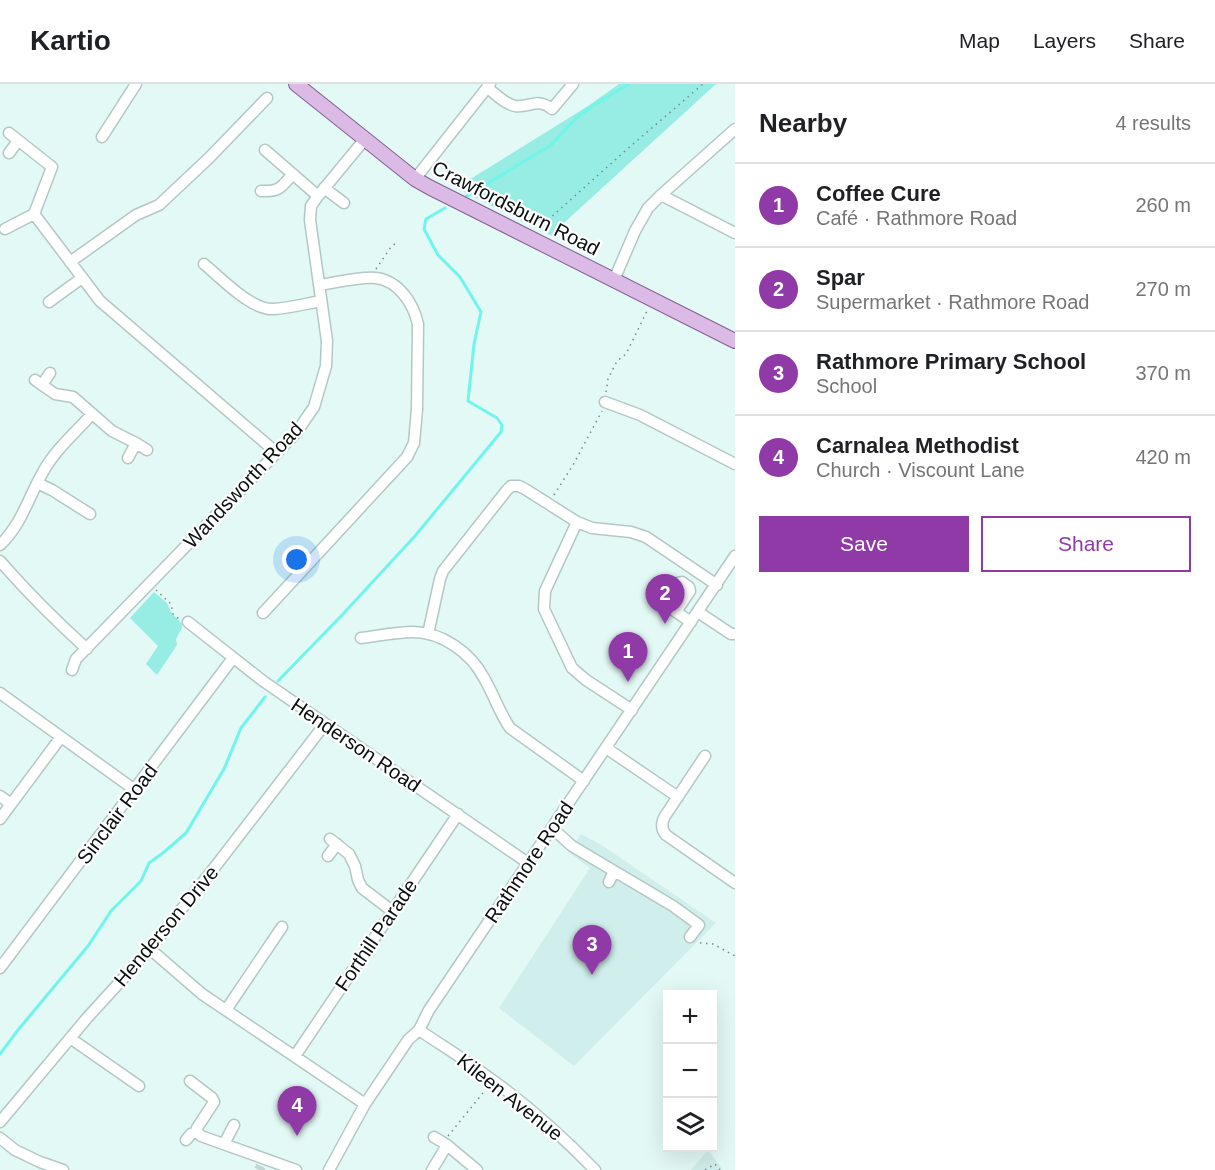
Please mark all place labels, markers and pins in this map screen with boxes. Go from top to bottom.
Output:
pin: 2 [646,574,684,624]
pin: 1 [608,632,648,682]
pin: 3 [572,926,612,975]
pin: 4 [278,1086,316,1136]

